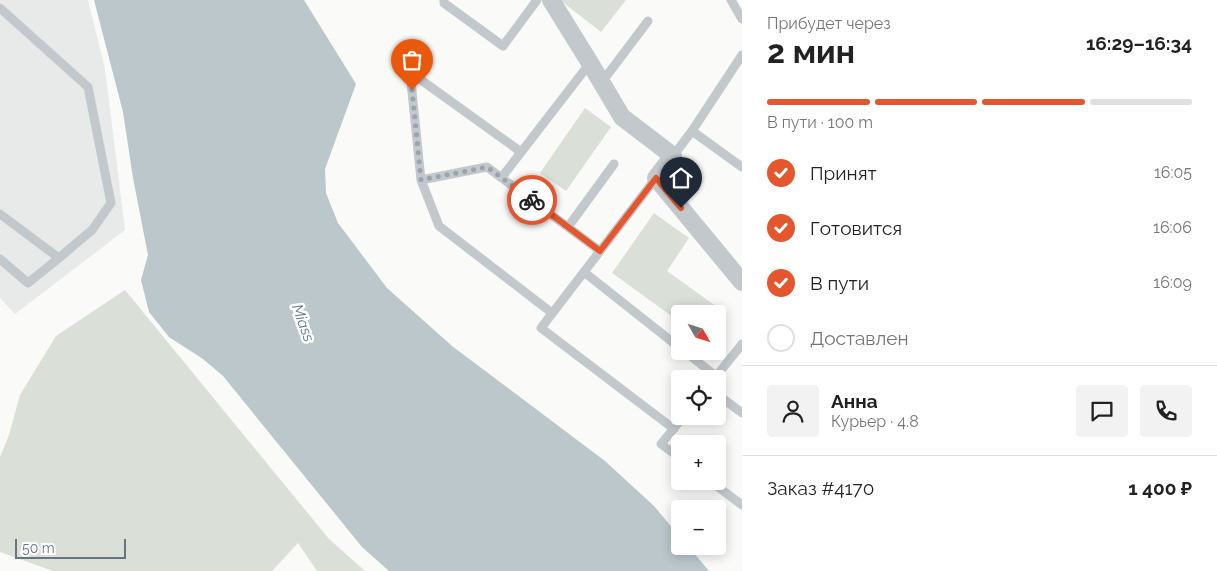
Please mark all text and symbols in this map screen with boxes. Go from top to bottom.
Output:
text: Прибудет через [767,14,891,33]
text: 16:29–16:34 [1086,32,1192,54]
text: 2 мин [767,33,855,70]
pin [391,39,433,90]
icon: bag [398,46,426,74]
text: В пути · 100 m [767,113,873,132]
pin [660,157,702,208]
icon: check [767,159,795,187]
text: Принят [810,162,877,184]
text: 16:05 [1154,163,1192,182]
icon: home [667,164,695,192]
courier [507,175,557,225]
icon: bike [518,186,546,214]
icon: check [767,214,795,242]
text: Готовится [810,217,902,239]
text: 16:06 [1153,218,1192,237]
icon: check [767,269,795,297]
text: В пути [810,272,869,294]
text: 16:09 [1153,273,1192,292]
water label: Miass [288,302,318,344]
north arrow [671,305,726,360]
map controls [671,305,726,555]
text: Доставлен [810,327,909,349]
button: locate [671,370,726,425]
button: person [767,385,819,437]
button: chat [1076,385,1128,437]
button: phone [1140,385,1192,437]
text: Анна [831,390,878,412]
text: Курьер · 4.8 [831,412,919,431]
button: + [671,435,726,490]
text: Заказ #4170 [767,477,874,499]
text: 1 400 ₽ [1128,477,1192,499]
button: − [671,500,726,555]
scale bar [15,536,126,559]
text: 50 m [22,540,55,556]

